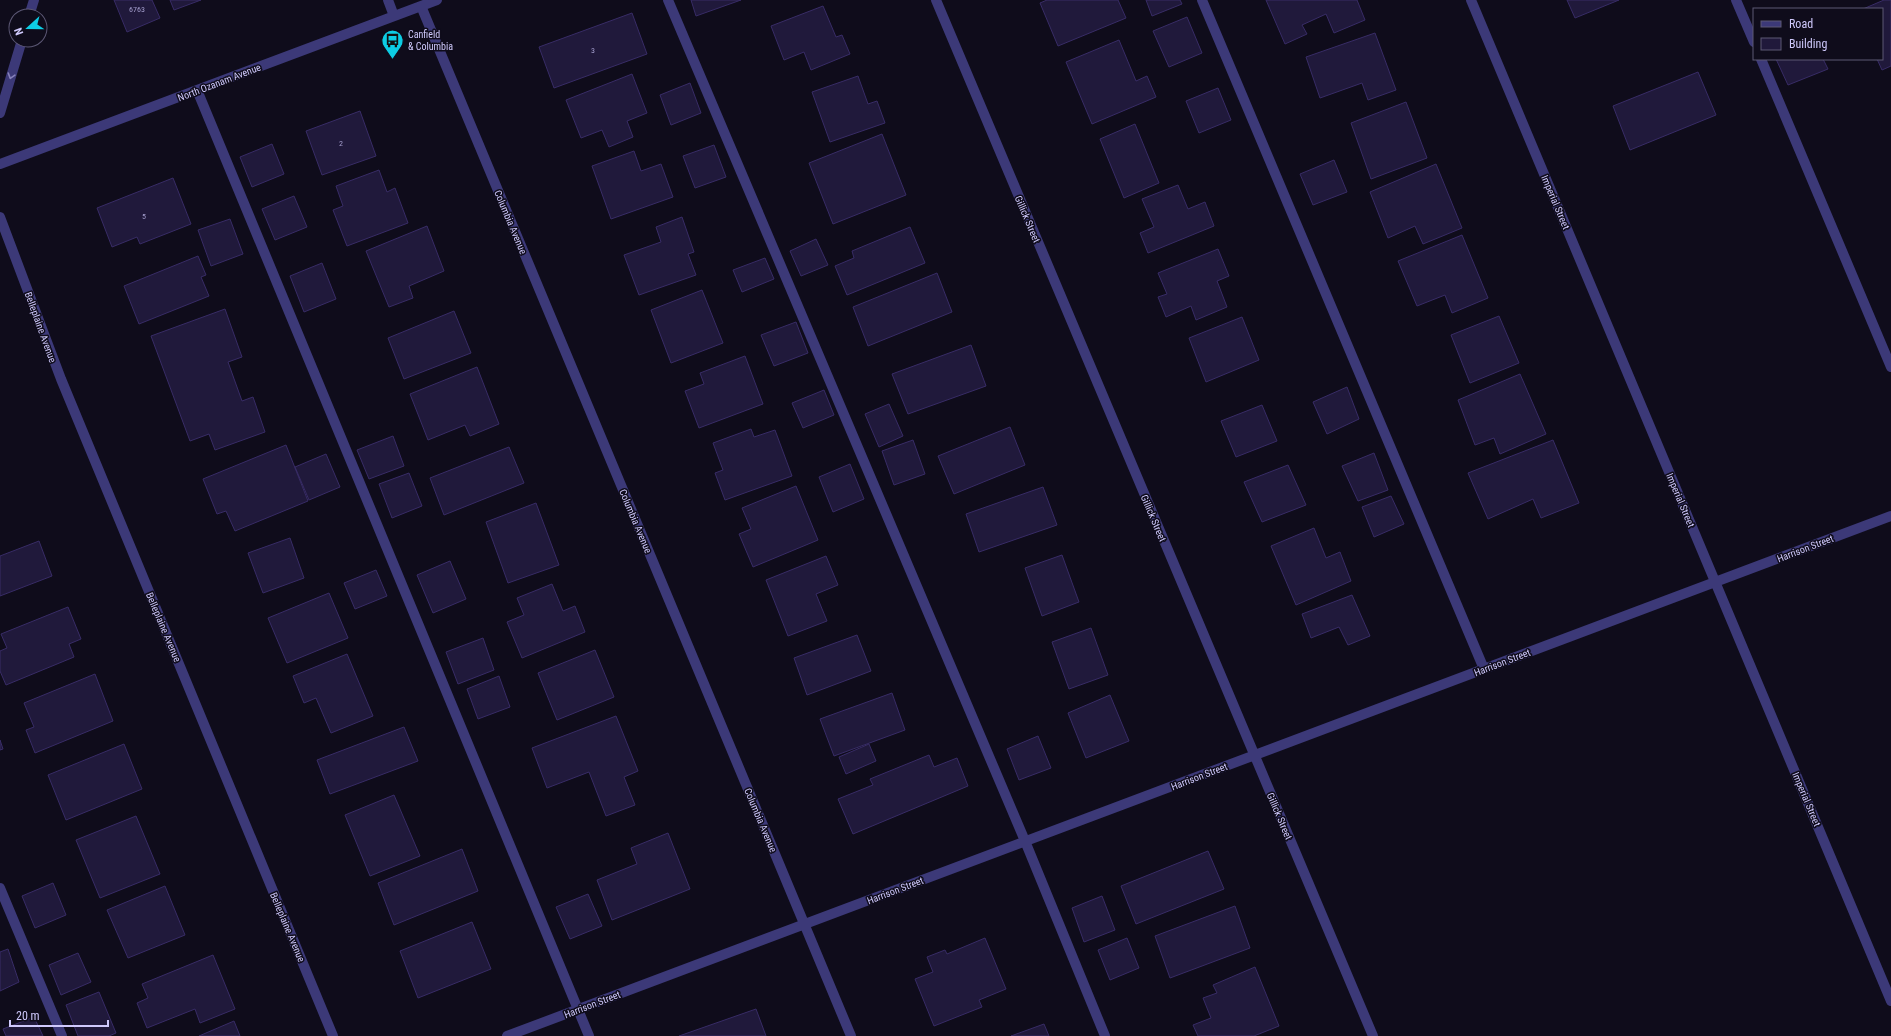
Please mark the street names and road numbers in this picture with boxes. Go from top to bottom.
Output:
street label: North Ozanam Avenue [176,61,263,103]
street label: Imperial Street [1539,173,1572,231]
street label: Columbia Avenue [492,189,529,256]
street label: Gillick Street [1013,194,1042,244]
street label: Belleplaine Avenue [23,290,59,364]
street label: Imperial Street [1664,471,1697,529]
street label: Columbia Avenue [617,488,654,555]
street label: Gillick Street [1139,493,1168,543]
street label: Harrison Street [1775,533,1835,564]
street label: Belleplaine Avenue [144,591,183,664]
street label: Harrison Street [1472,647,1532,678]
street label: Harrison Street [1169,761,1229,792]
street label: Imperial Street [1790,770,1823,828]
street label: Columbia Avenue [742,787,779,854]
street label: Gillick Street [1265,791,1294,841]
street label: Harrison Street [865,875,925,906]
street label: Belleplaine Avenue [268,891,307,964]
street label: Harrison Street [562,989,622,1020]

